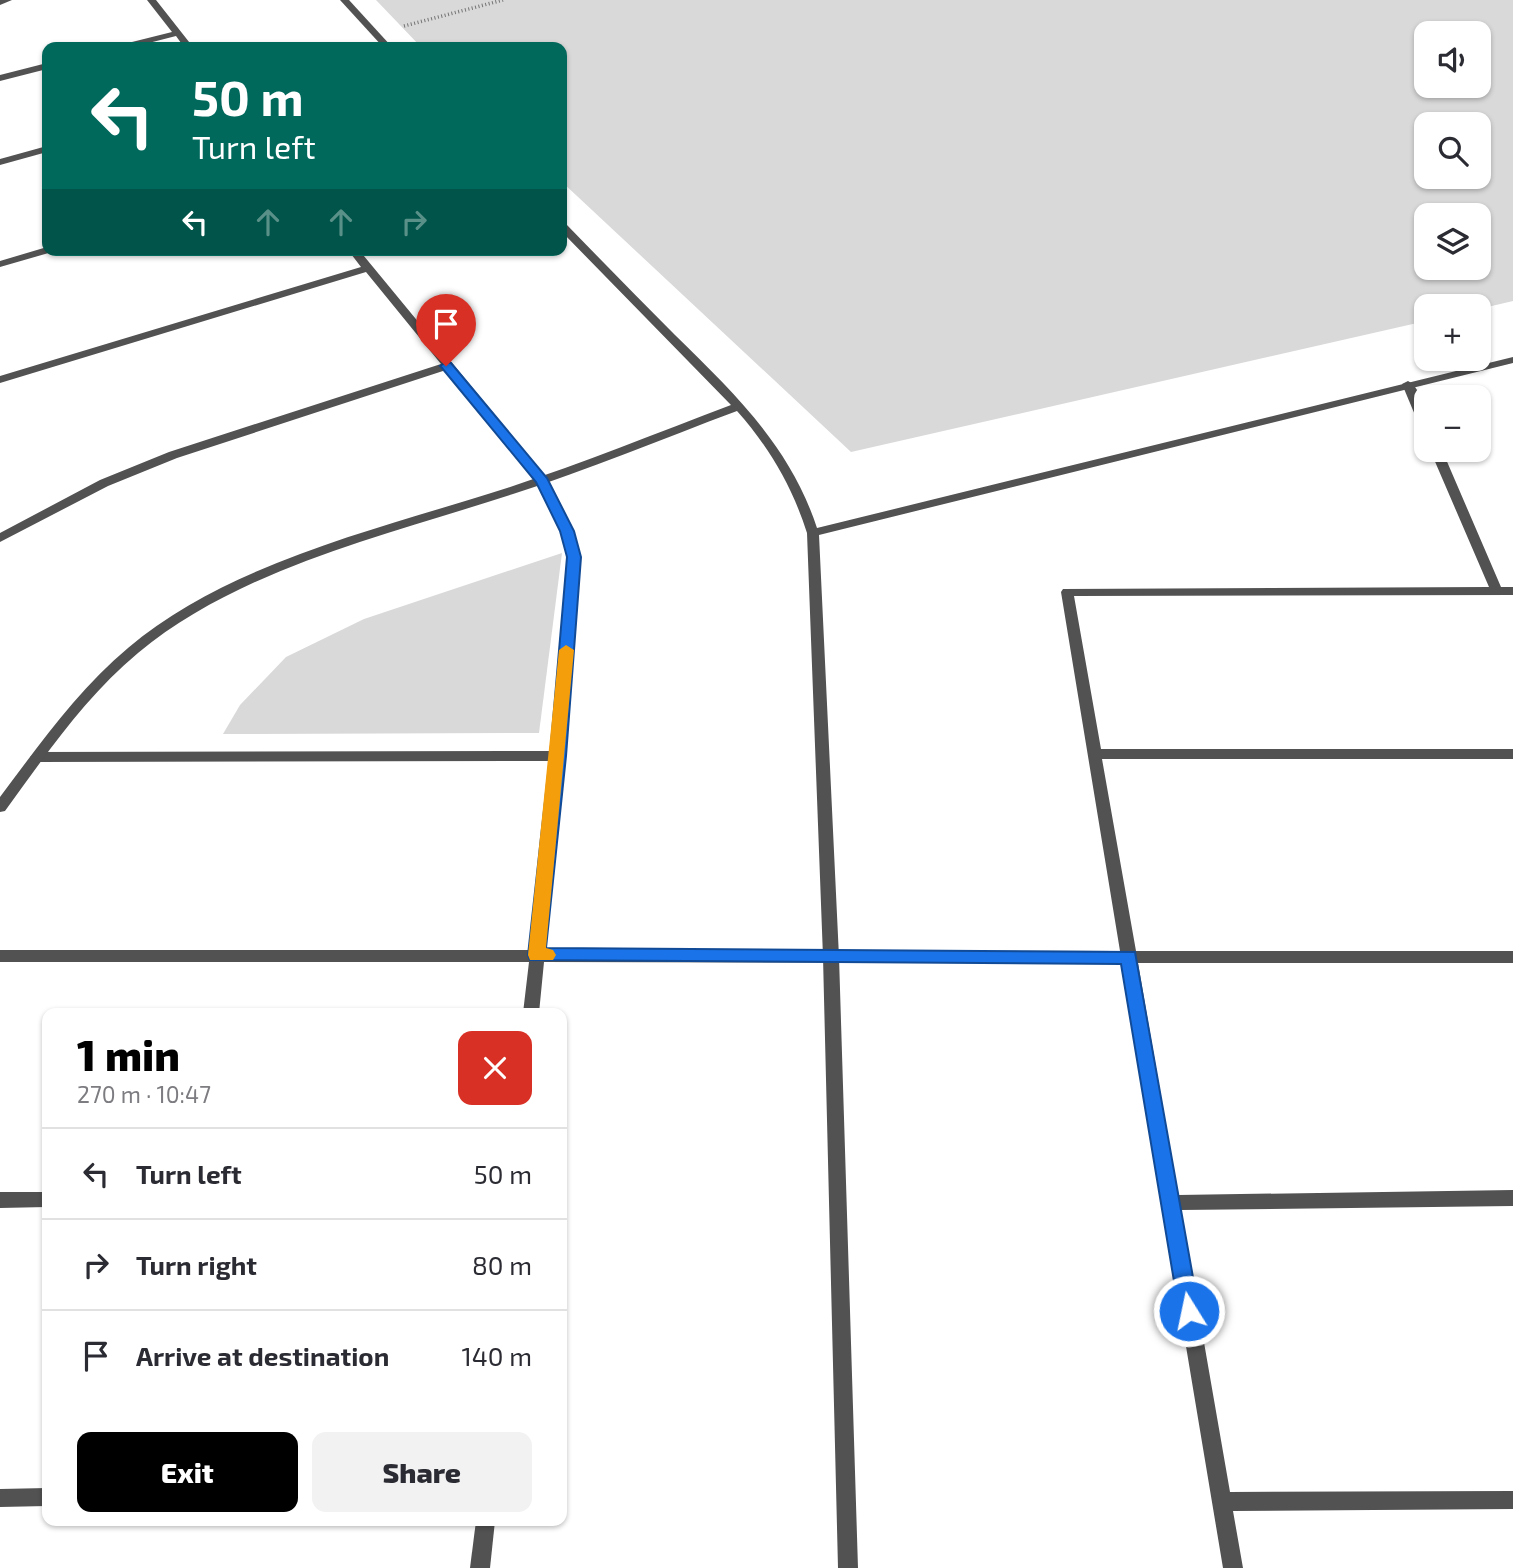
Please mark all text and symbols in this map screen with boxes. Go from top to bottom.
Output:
map controls [1414,21,1491,462]
button: sound [1414,21,1491,98]
text: 50 m [192,67,304,126]
icon: left [77,70,168,161]
button: search [1414,112,1491,189]
text: Turn left [192,127,316,165]
icon: left [176,203,214,241]
icon: ahead [249,203,287,241]
icon: ahead [322,203,360,241]
icon: right [395,203,433,241]
button: layers [1414,203,1491,280]
pin [416,294,476,366]
button: + [1414,294,1491,371]
icon: arrive [427,305,465,343]
button: − [1414,385,1491,462]
text: 1 min [77,1029,180,1079]
button: close [458,1031,532,1105]
text: 270 m · 10:47 [77,1080,211,1108]
icon: left [77,1155,115,1193]
text: Turn left [136,1158,242,1189]
text: 50 m [474,1158,532,1189]
icon: right [77,1246,115,1284]
text: Turn right [136,1249,257,1280]
text: 80 m [472,1249,532,1280]
position arrow [1152,1274,1226,1348]
icon: arrive [77,1337,115,1375]
text: Arrive at destination [136,1340,389,1371]
text: 140 m [461,1340,532,1371]
button: Exit [77,1432,298,1512]
button: Share [312,1432,532,1512]

